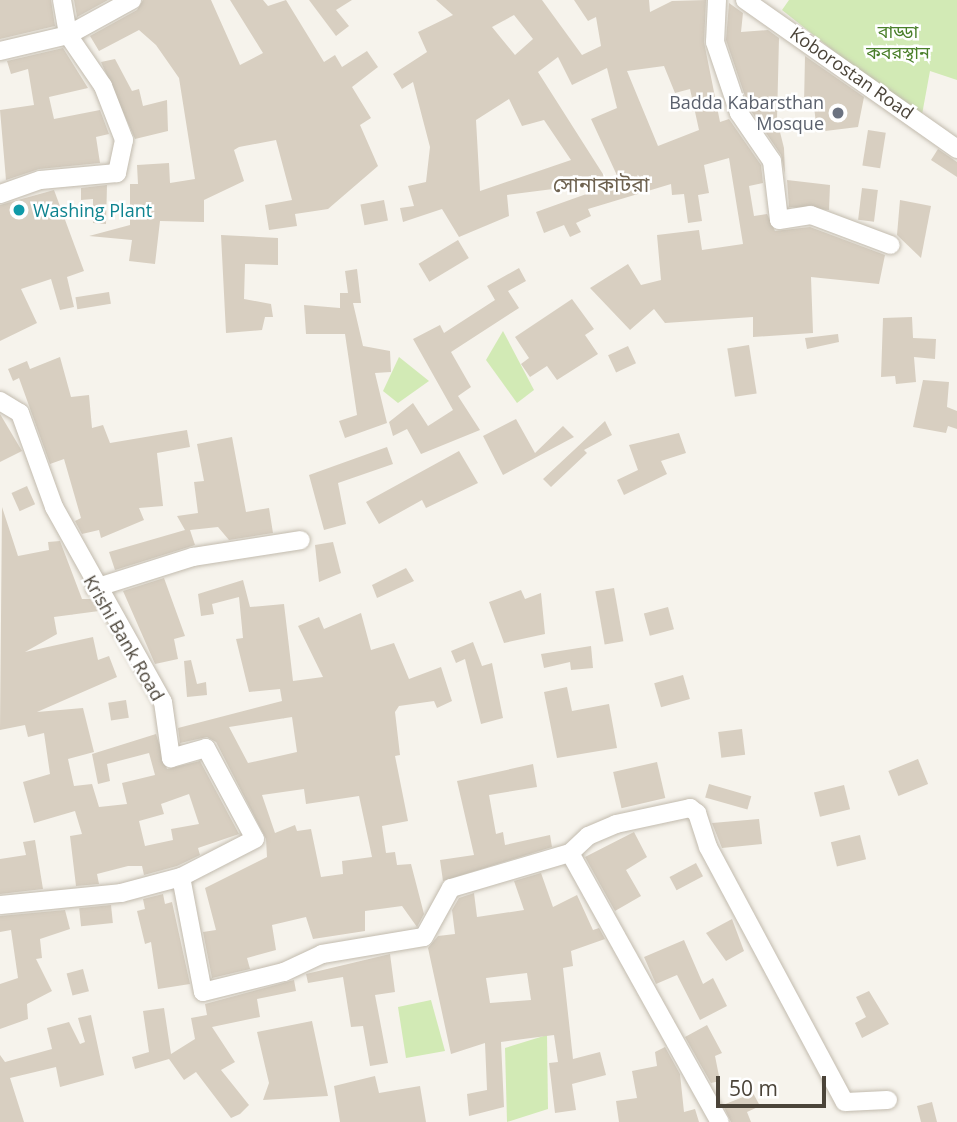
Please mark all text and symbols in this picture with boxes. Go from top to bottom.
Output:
park label: বাড্ডা কবরস্থান [866,21,930,64]
street label: Koborostan Road [786,22,918,124]
place label: Badda Kabarsthan Mosque [669,92,824,134]
marker: Badda Kabarsthan Mosque [830,105,846,121]
district label: সোনাকাটরা [553,171,649,197]
place label: Washing Plant [33,199,152,221]
marker: Washing Plant [11,202,27,218]
street label: Krishi Bank Road [79,571,169,705]
scale bar [719,1062,829,1106]
text: 50 m [729,1074,778,1102]

